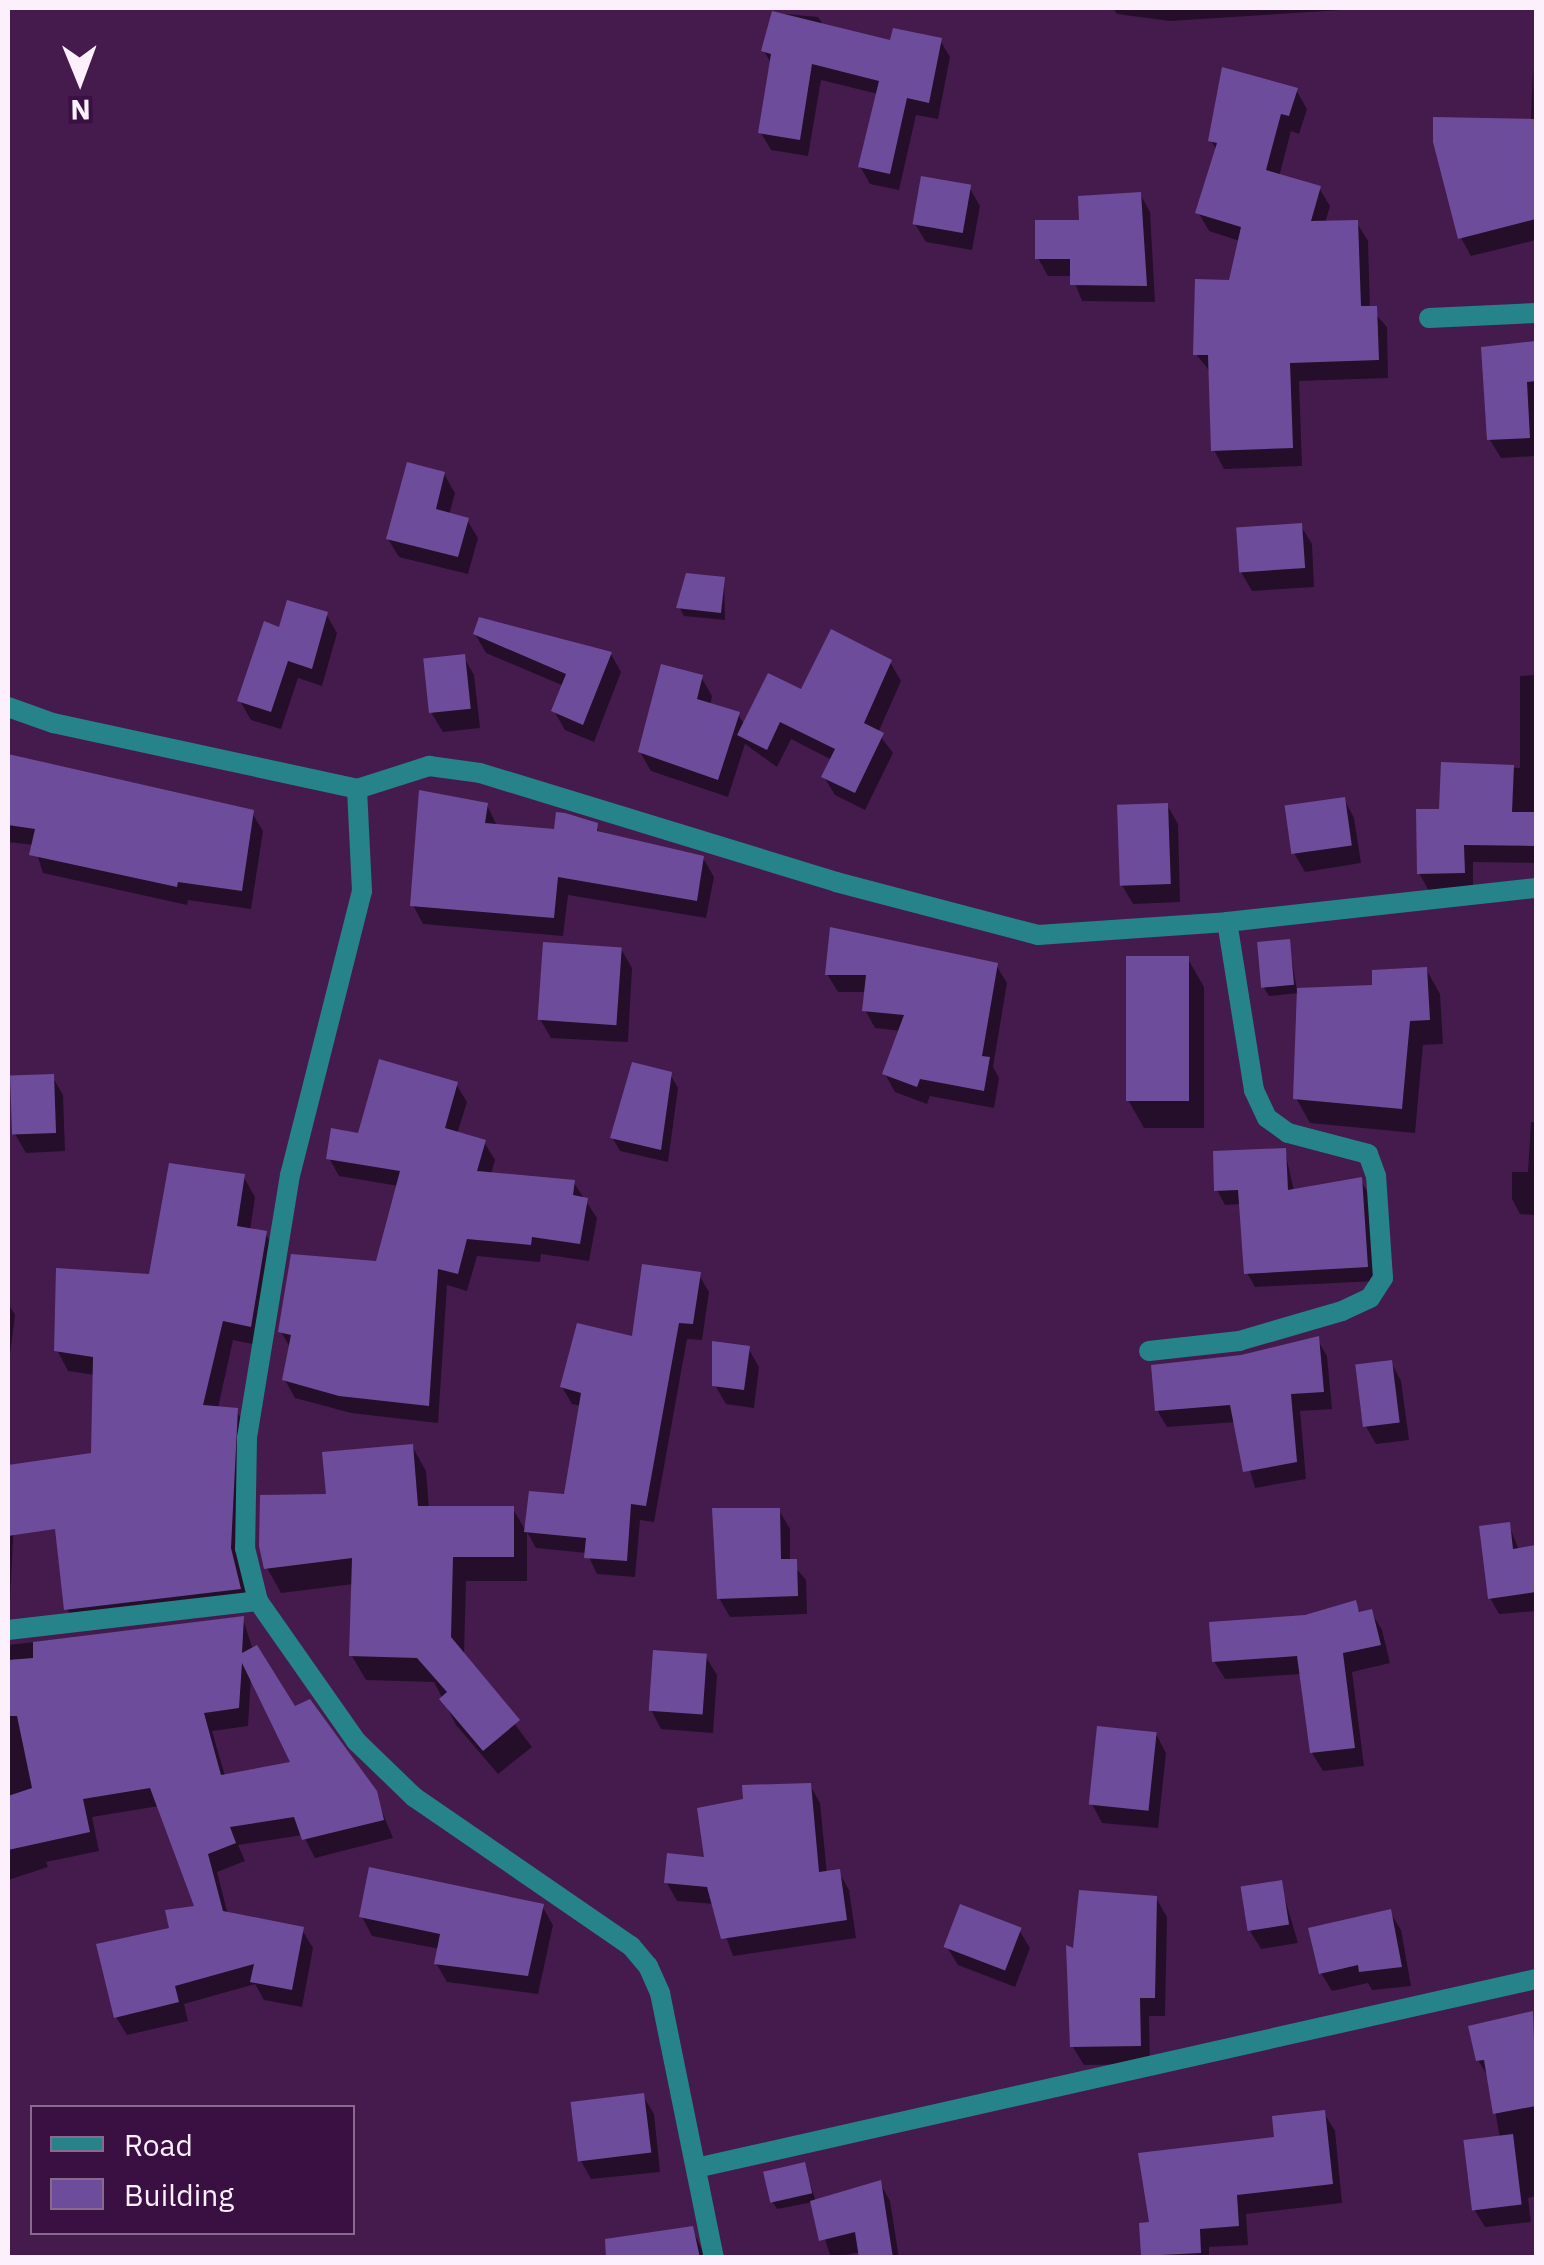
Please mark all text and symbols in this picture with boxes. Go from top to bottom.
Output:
north arrow [30,30,130,130]
text: N [70,92,91,129]
legend [30,2105,355,2235]
text: Road [124,2125,193,2164]
text: Building [124,2175,234,2214]

